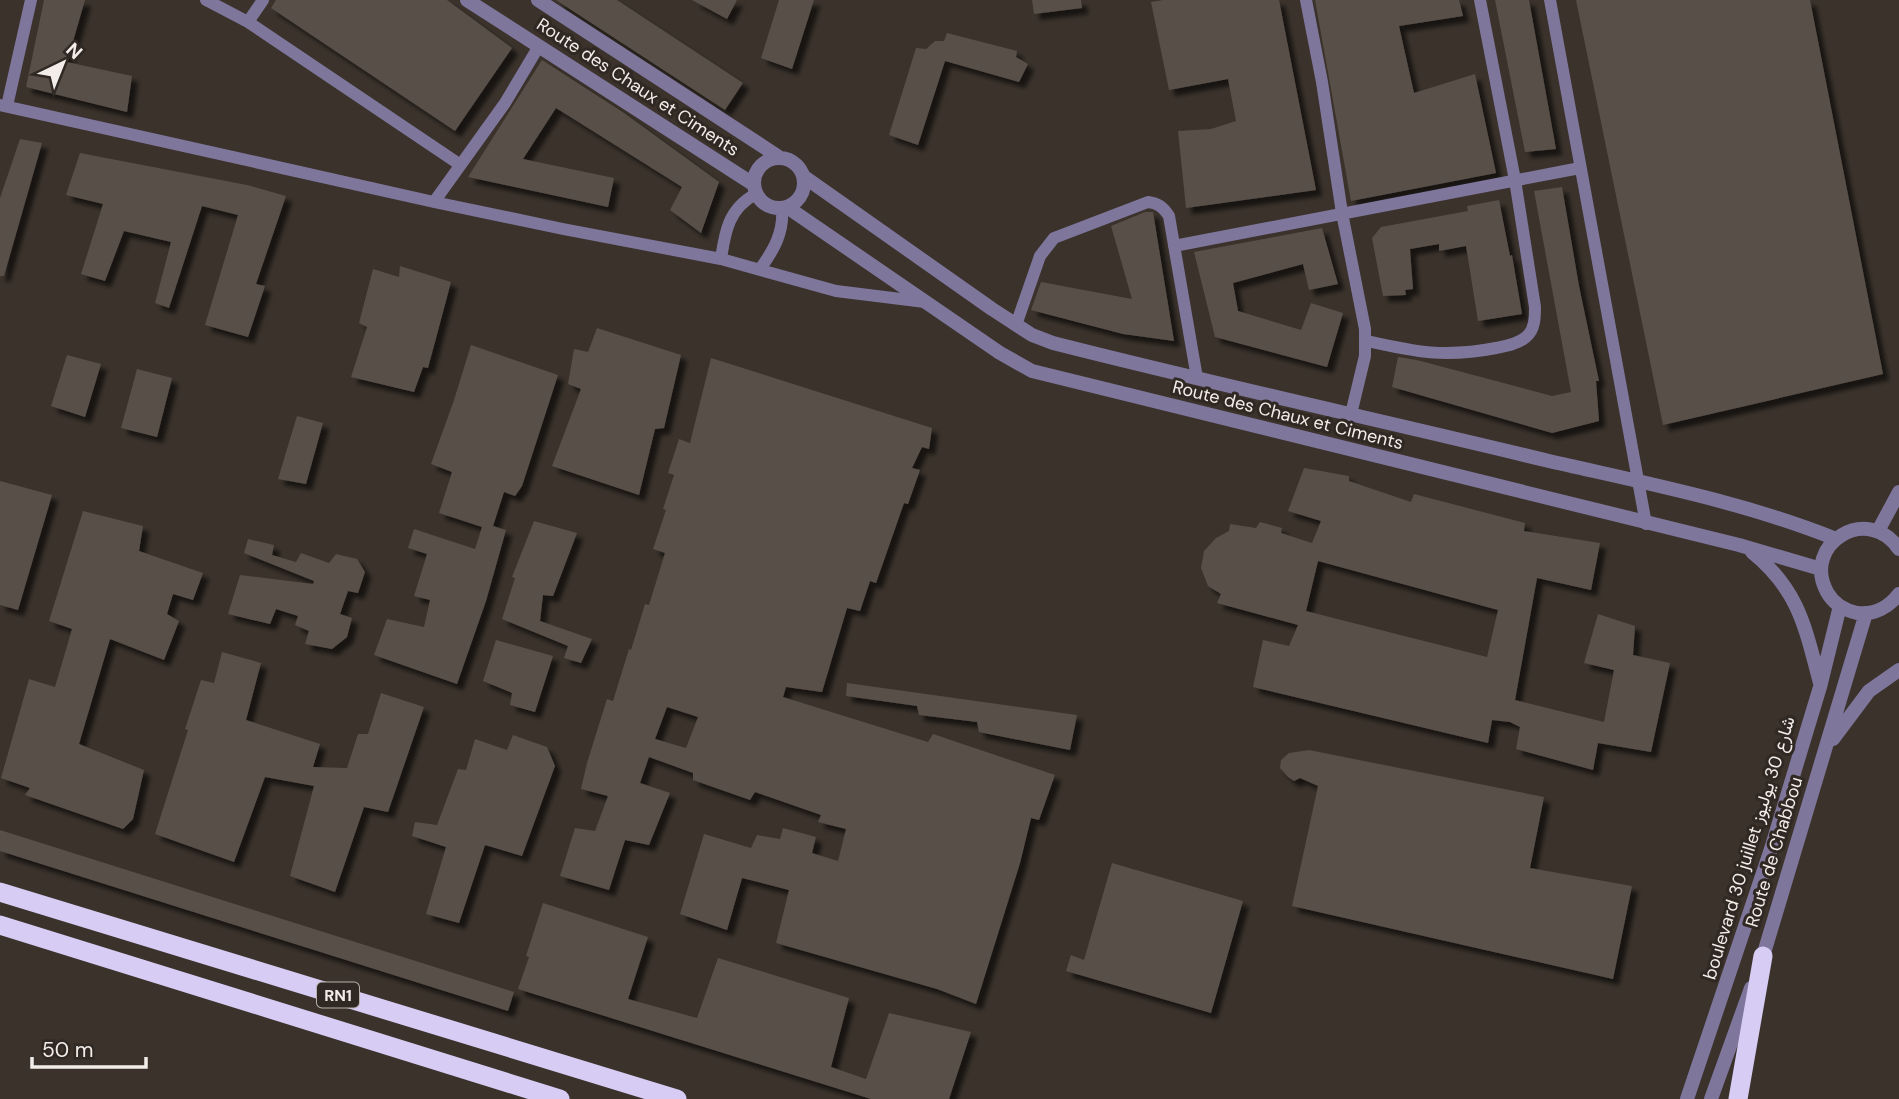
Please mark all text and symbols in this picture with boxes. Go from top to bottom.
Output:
street label: Route des Chaux et Ciments [532,12,744,162]
north arrow [28,28,98,98]
text: N [61,37,88,65]
street label: Route des Chaux et Ciments [1170,375,1406,455]
street label: boulevard 30 juillet شارع 30 يوليوز [1697,713,1801,983]
street label: Route de Chabbou [1740,774,1808,930]
road number: RN1 [317,982,359,1007]
scale bar [32,1026,145,1070]
text: 50 m [42,1036,93,1064]

